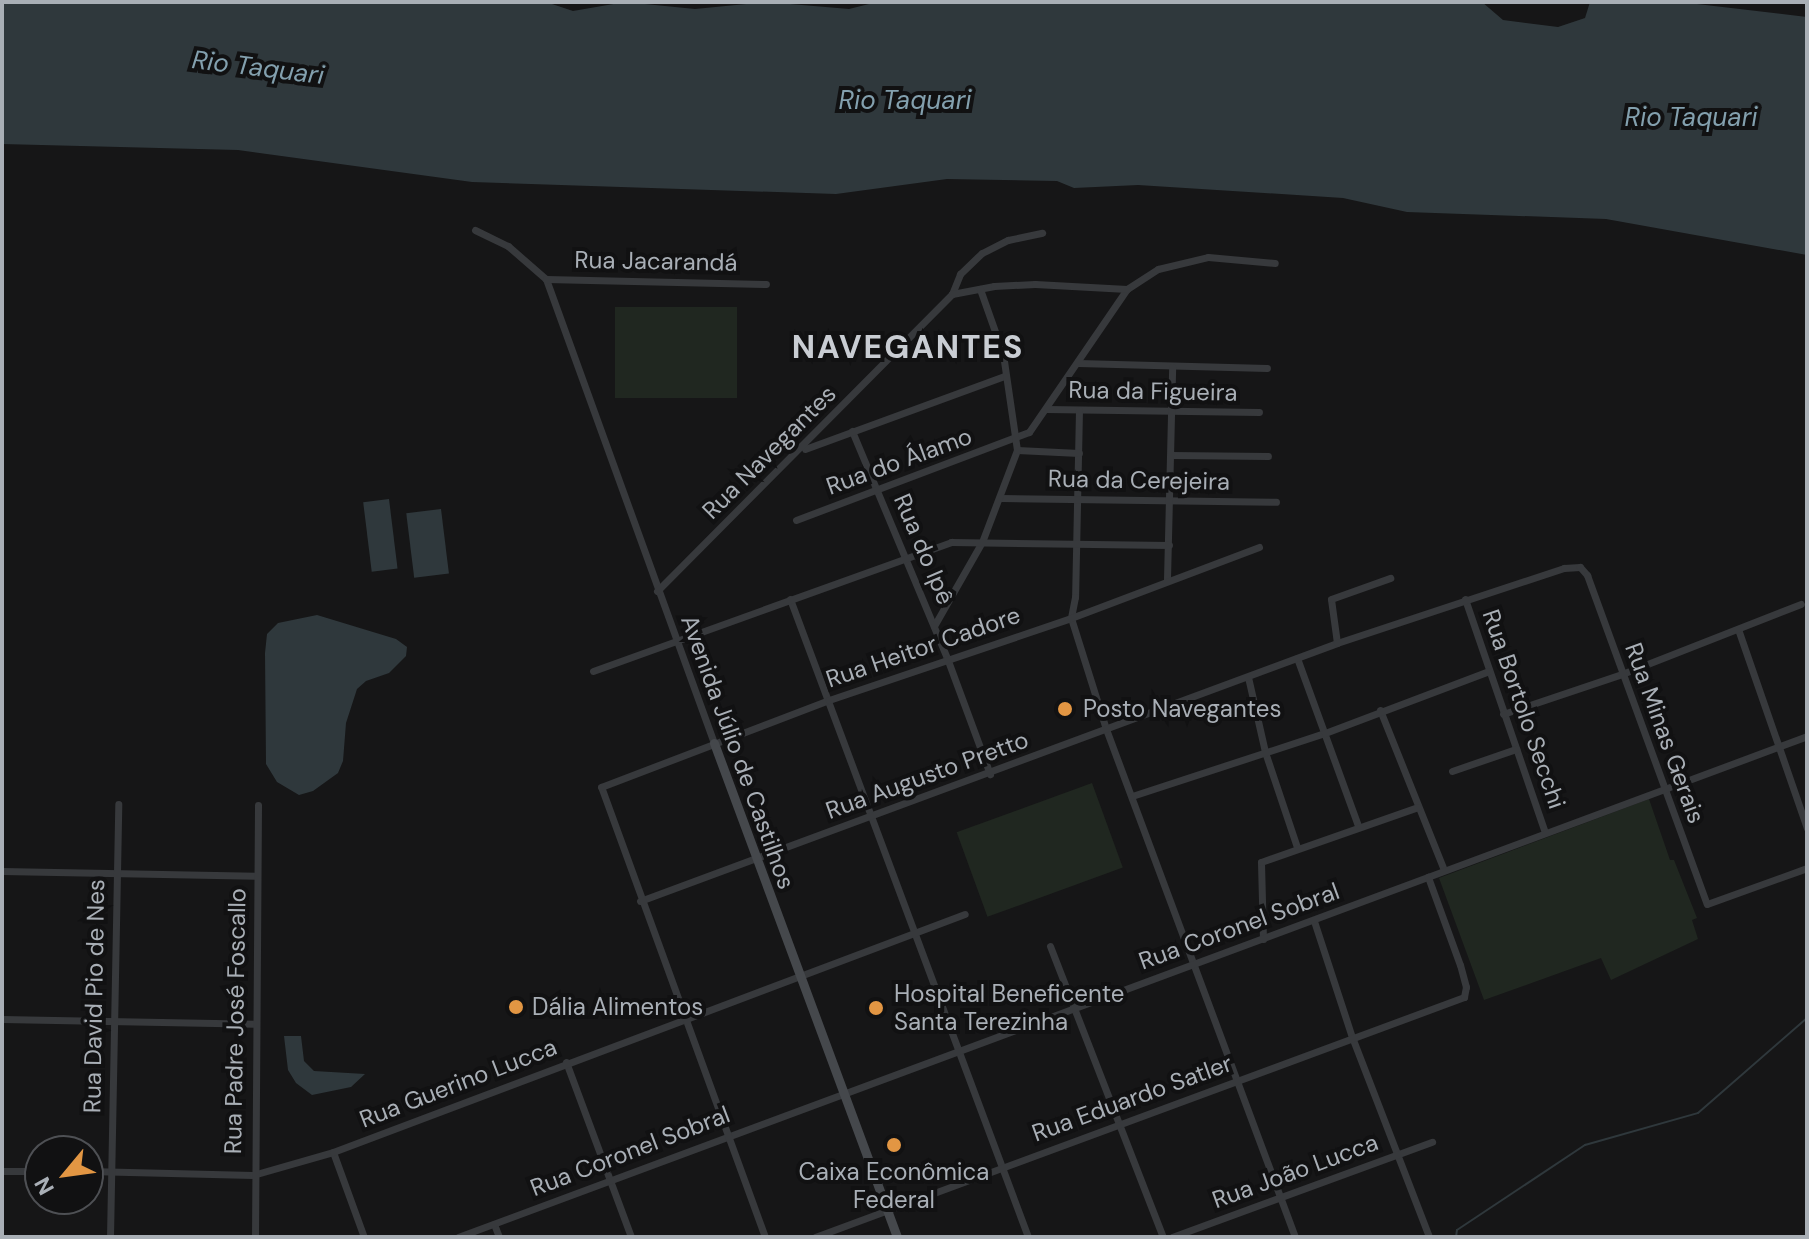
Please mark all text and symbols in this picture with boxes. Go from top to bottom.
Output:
water label: Rio Taquari [190,44,326,92]
water label: Rio Taquari [838,85,972,117]
water label: Rio Taquari [1624,102,1758,134]
street label: Rua Jacarandá [574,245,738,277]
district label: NAVEGANTES [792,328,1024,366]
street label: Rua da Figueira [1068,375,1238,407]
street label: Rua Navegantes [696,379,842,525]
street label: Rua do Álamo [822,421,976,501]
street label: Rua da Cerejeira [1048,464,1230,496]
street label: Rua do Ipê [888,489,960,609]
street label: Rua Heitor Cadore [822,600,1024,694]
street label: Rua Bortolo Secchi [1476,606,1572,812]
street label: Avenida Júlio de Castilhos [675,611,801,893]
street label: Rua Minas Gerais [1619,639,1711,827]
place label: Posto Navegantes [1083,695,1281,723]
marker: Posto Navegantes [1054,698,1076,720]
street label: Rua Augusto Pretto [822,725,1032,825]
street label: Rua Coronel Sobral [1135,876,1343,976]
street label: Rua David Pio de Nes [78,879,110,1113]
street label: Rua Padre José Foscallo [218,888,252,1154]
place label: Hospital Beneficente Santa Terezinha [894,980,1124,1036]
place label: Dália Alimentos [532,993,703,1021]
marker: Hospital Beneficente Santa Terezinha [865,997,887,1019]
marker: Dália Alimentos [507,998,525,1016]
street label: Rua Guerino Lucca [355,1032,561,1134]
street label: Rua Eduardo Satler [1028,1048,1236,1148]
street label: Rua Coronel Sobral [526,1100,734,1202]
street label: Rua João Lucca [1208,1128,1382,1214]
north arrow [24,1135,104,1215]
marker: Caixa Econômica Federal [885,1136,903,1154]
place label: Caixa Econômica Federal [799,1158,989,1214]
text: N [28,1172,61,1200]

